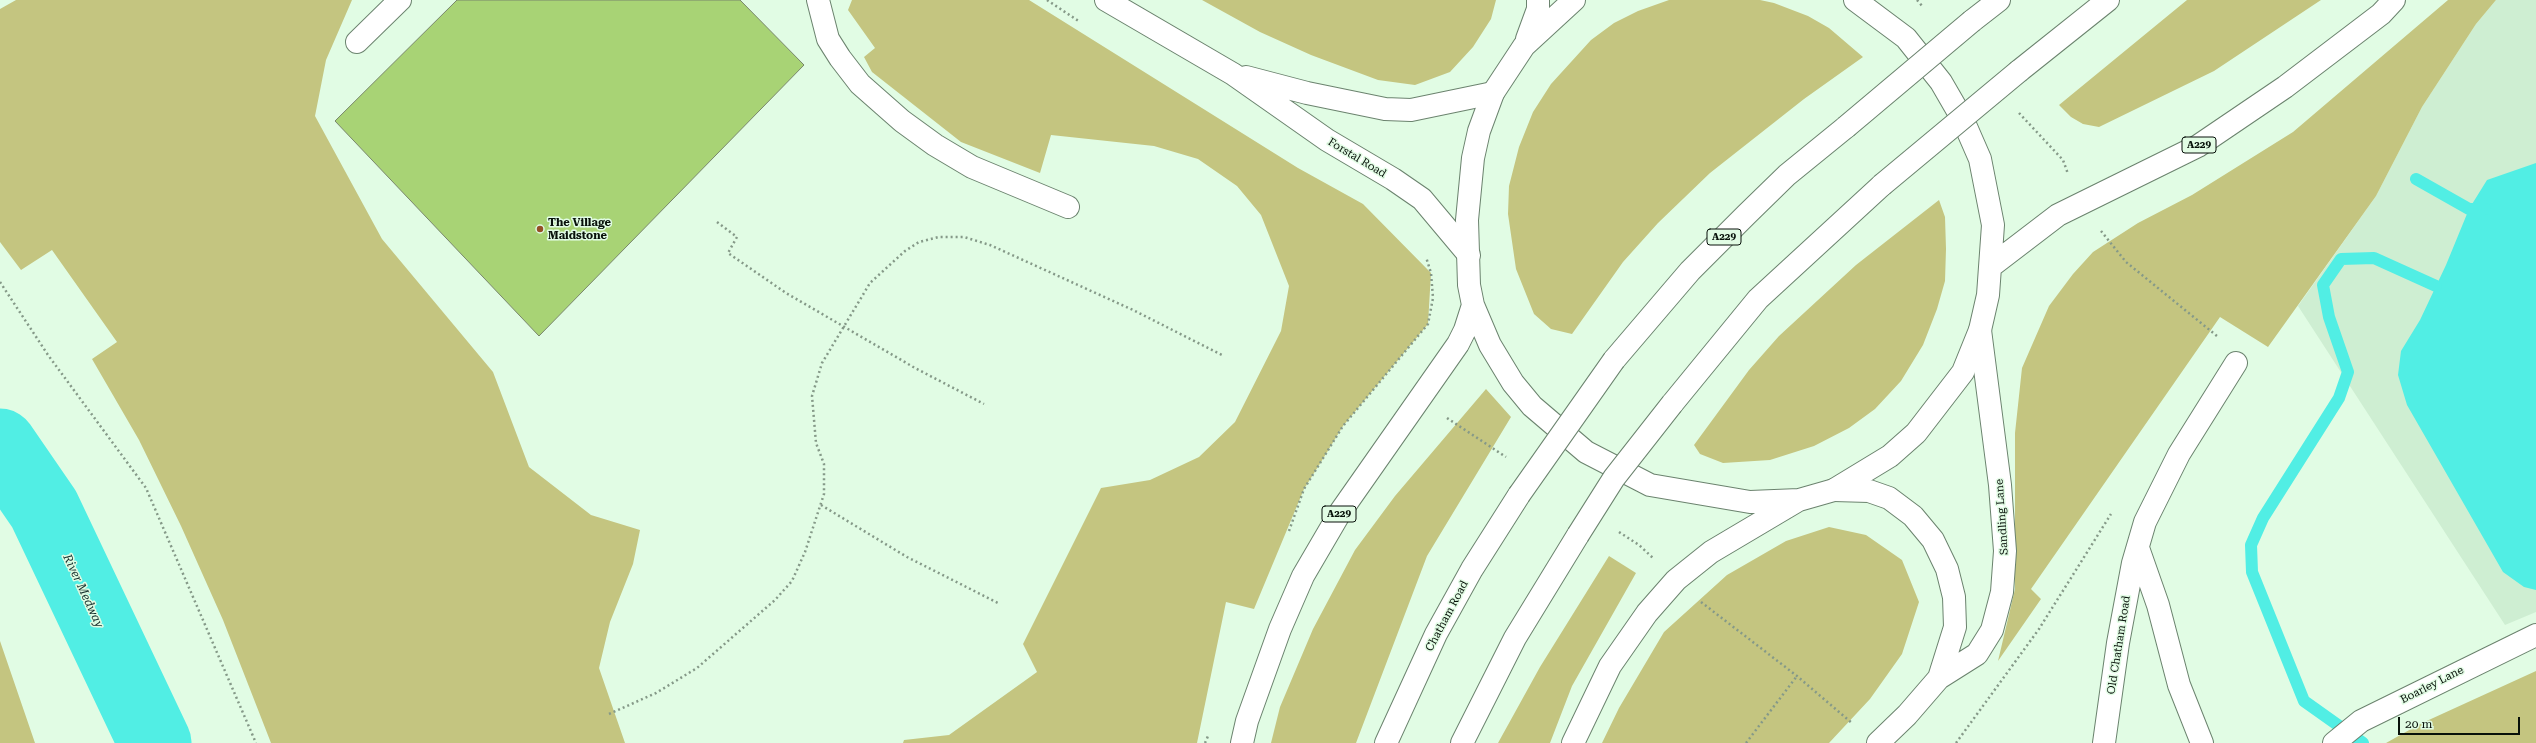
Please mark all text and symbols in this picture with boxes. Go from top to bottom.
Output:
street label: Forstal Road [1325,135,1389,181]
road number: A229 [2182,137,2216,153]
place label: The Village Maidstone [548,216,611,242]
marker: The Village Maidstone [535,224,545,234]
road number: A229 [1707,229,1741,245]
street label: Sandling Lane [1993,479,2011,555]
road number: A229 [1322,506,1356,522]
water label: River Medway [60,552,106,630]
street label: Chatham Road [1423,579,1471,653]
street label: Old Chatham Road [2105,595,2133,695]
street label: Boarley Lane [2398,663,2466,707]
scale bar [2400,709,2522,735]
text: 20 m [2405,717,2432,731]

